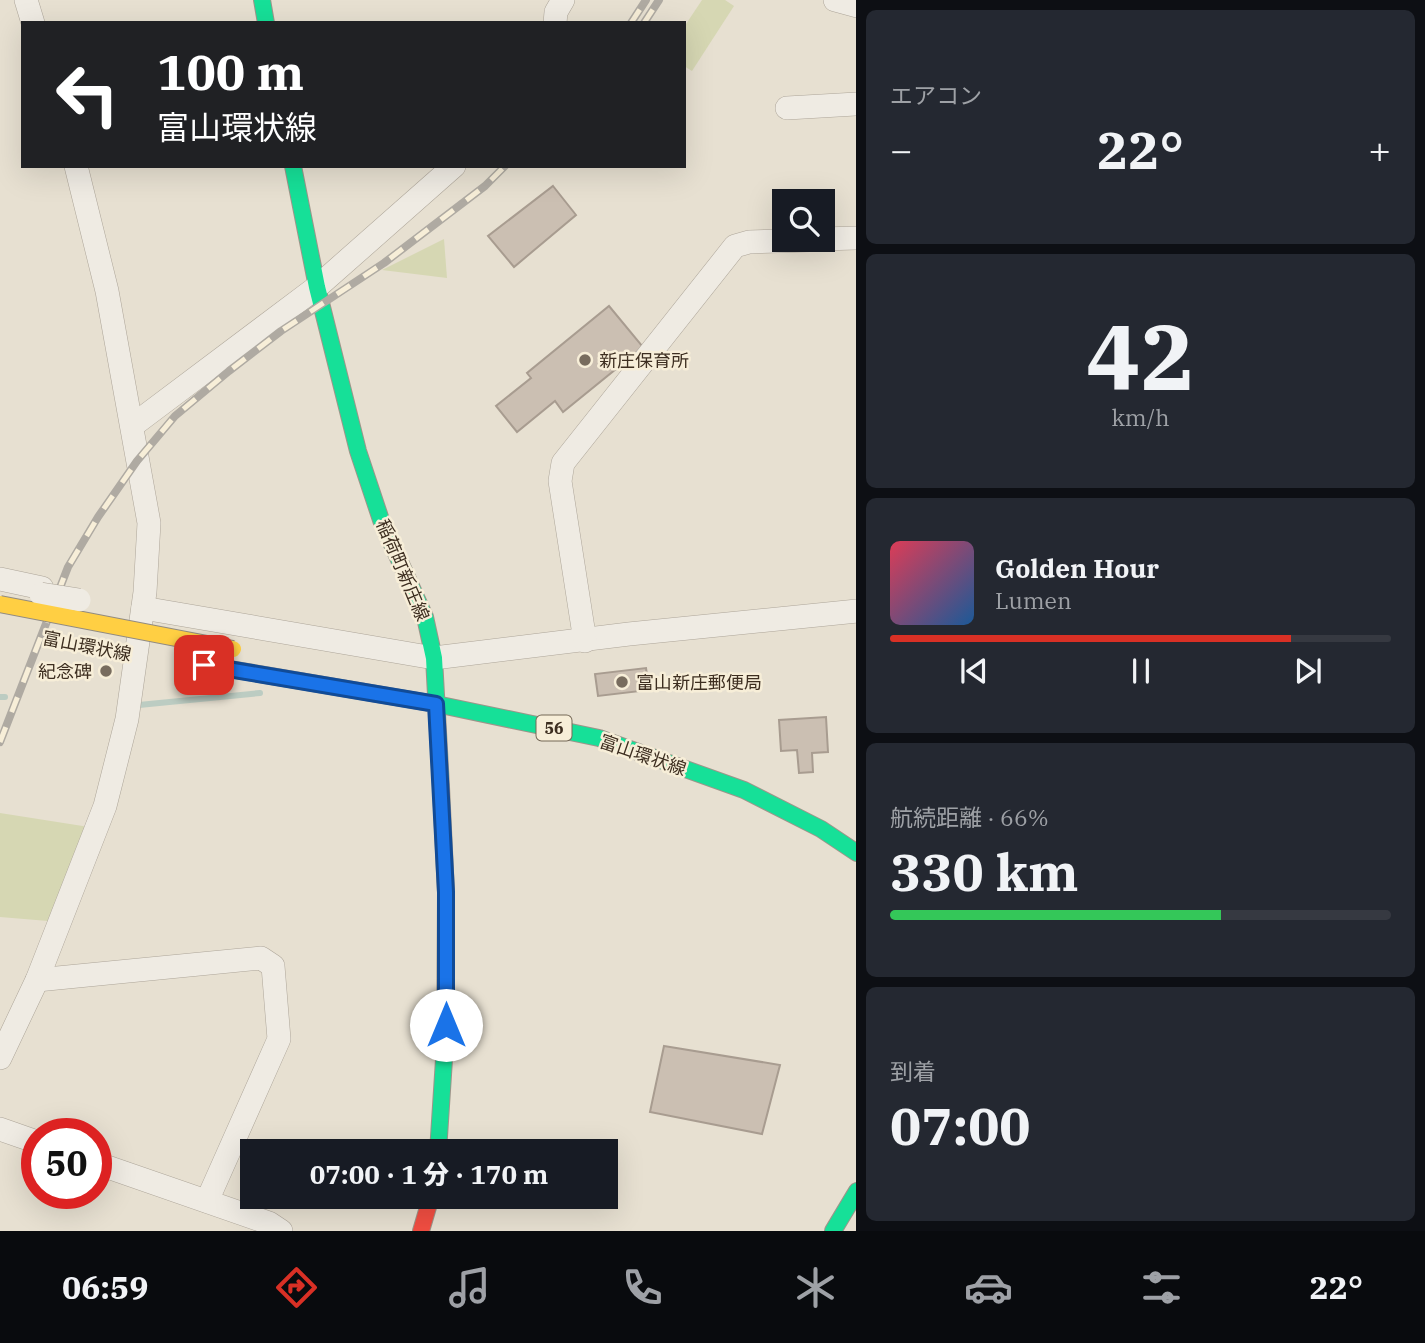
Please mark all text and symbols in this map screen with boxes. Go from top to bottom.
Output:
text: 100 m [157,40,304,103]
icon: left [42,49,133,140]
text: エアコン [890,80,982,110]
text: 富山環状線 [157,106,317,148]
text: 22° [1097,116,1184,183]
text: − [890,125,913,174]
text: + [1368,125,1391,174]
map controls [772,189,835,252]
button: search [772,189,835,252]
text: 42 [1086,297,1195,415]
place label: 新庄保育所 [599,349,689,372]
marker: 新庄保育所 [577,352,593,368]
text: km/h [1111,402,1170,432]
street label: 稲荷町新庄線 [371,516,435,624]
text: Golden Hour [995,551,1159,585]
text: Lumen [995,585,1072,615]
street label: 富山環状線 [41,626,133,666]
pin [174,635,234,695]
icon: arrive [185,646,223,684]
icon: previous [955,652,993,690]
icon: pause [1122,652,1160,690]
icon: next [1289,652,1327,690]
place label: 紀念碑 [38,660,92,683]
marker: 紀念碑 [98,663,114,679]
place label: 富山新庄郵便局 [636,671,762,694]
marker: 富山新庄郵便局 [614,674,630,690]
road number: 56 [536,716,572,740]
street label: 富山環状線 [597,729,689,781]
text: 航続距離 · 66% [890,802,1049,832]
text: 330 km [890,838,1079,905]
position arrow [409,988,483,1062]
text: 到着 [890,1056,936,1086]
text: 07:00 [890,1092,1031,1159]
speed limit sign: 50 [21,1118,112,1209]
text: 07:00 · 1 分 · 170 m [310,1157,548,1191]
icon: directions [272,1263,321,1312]
icon: music [445,1263,494,1312]
icon: phone [618,1263,667,1312]
icon: climate [791,1263,840,1312]
icon: car [964,1263,1013,1312]
icon: filters [1137,1263,1186,1312]
text: 06:59 [62,1266,148,1308]
text: 22° [1310,1266,1363,1308]

